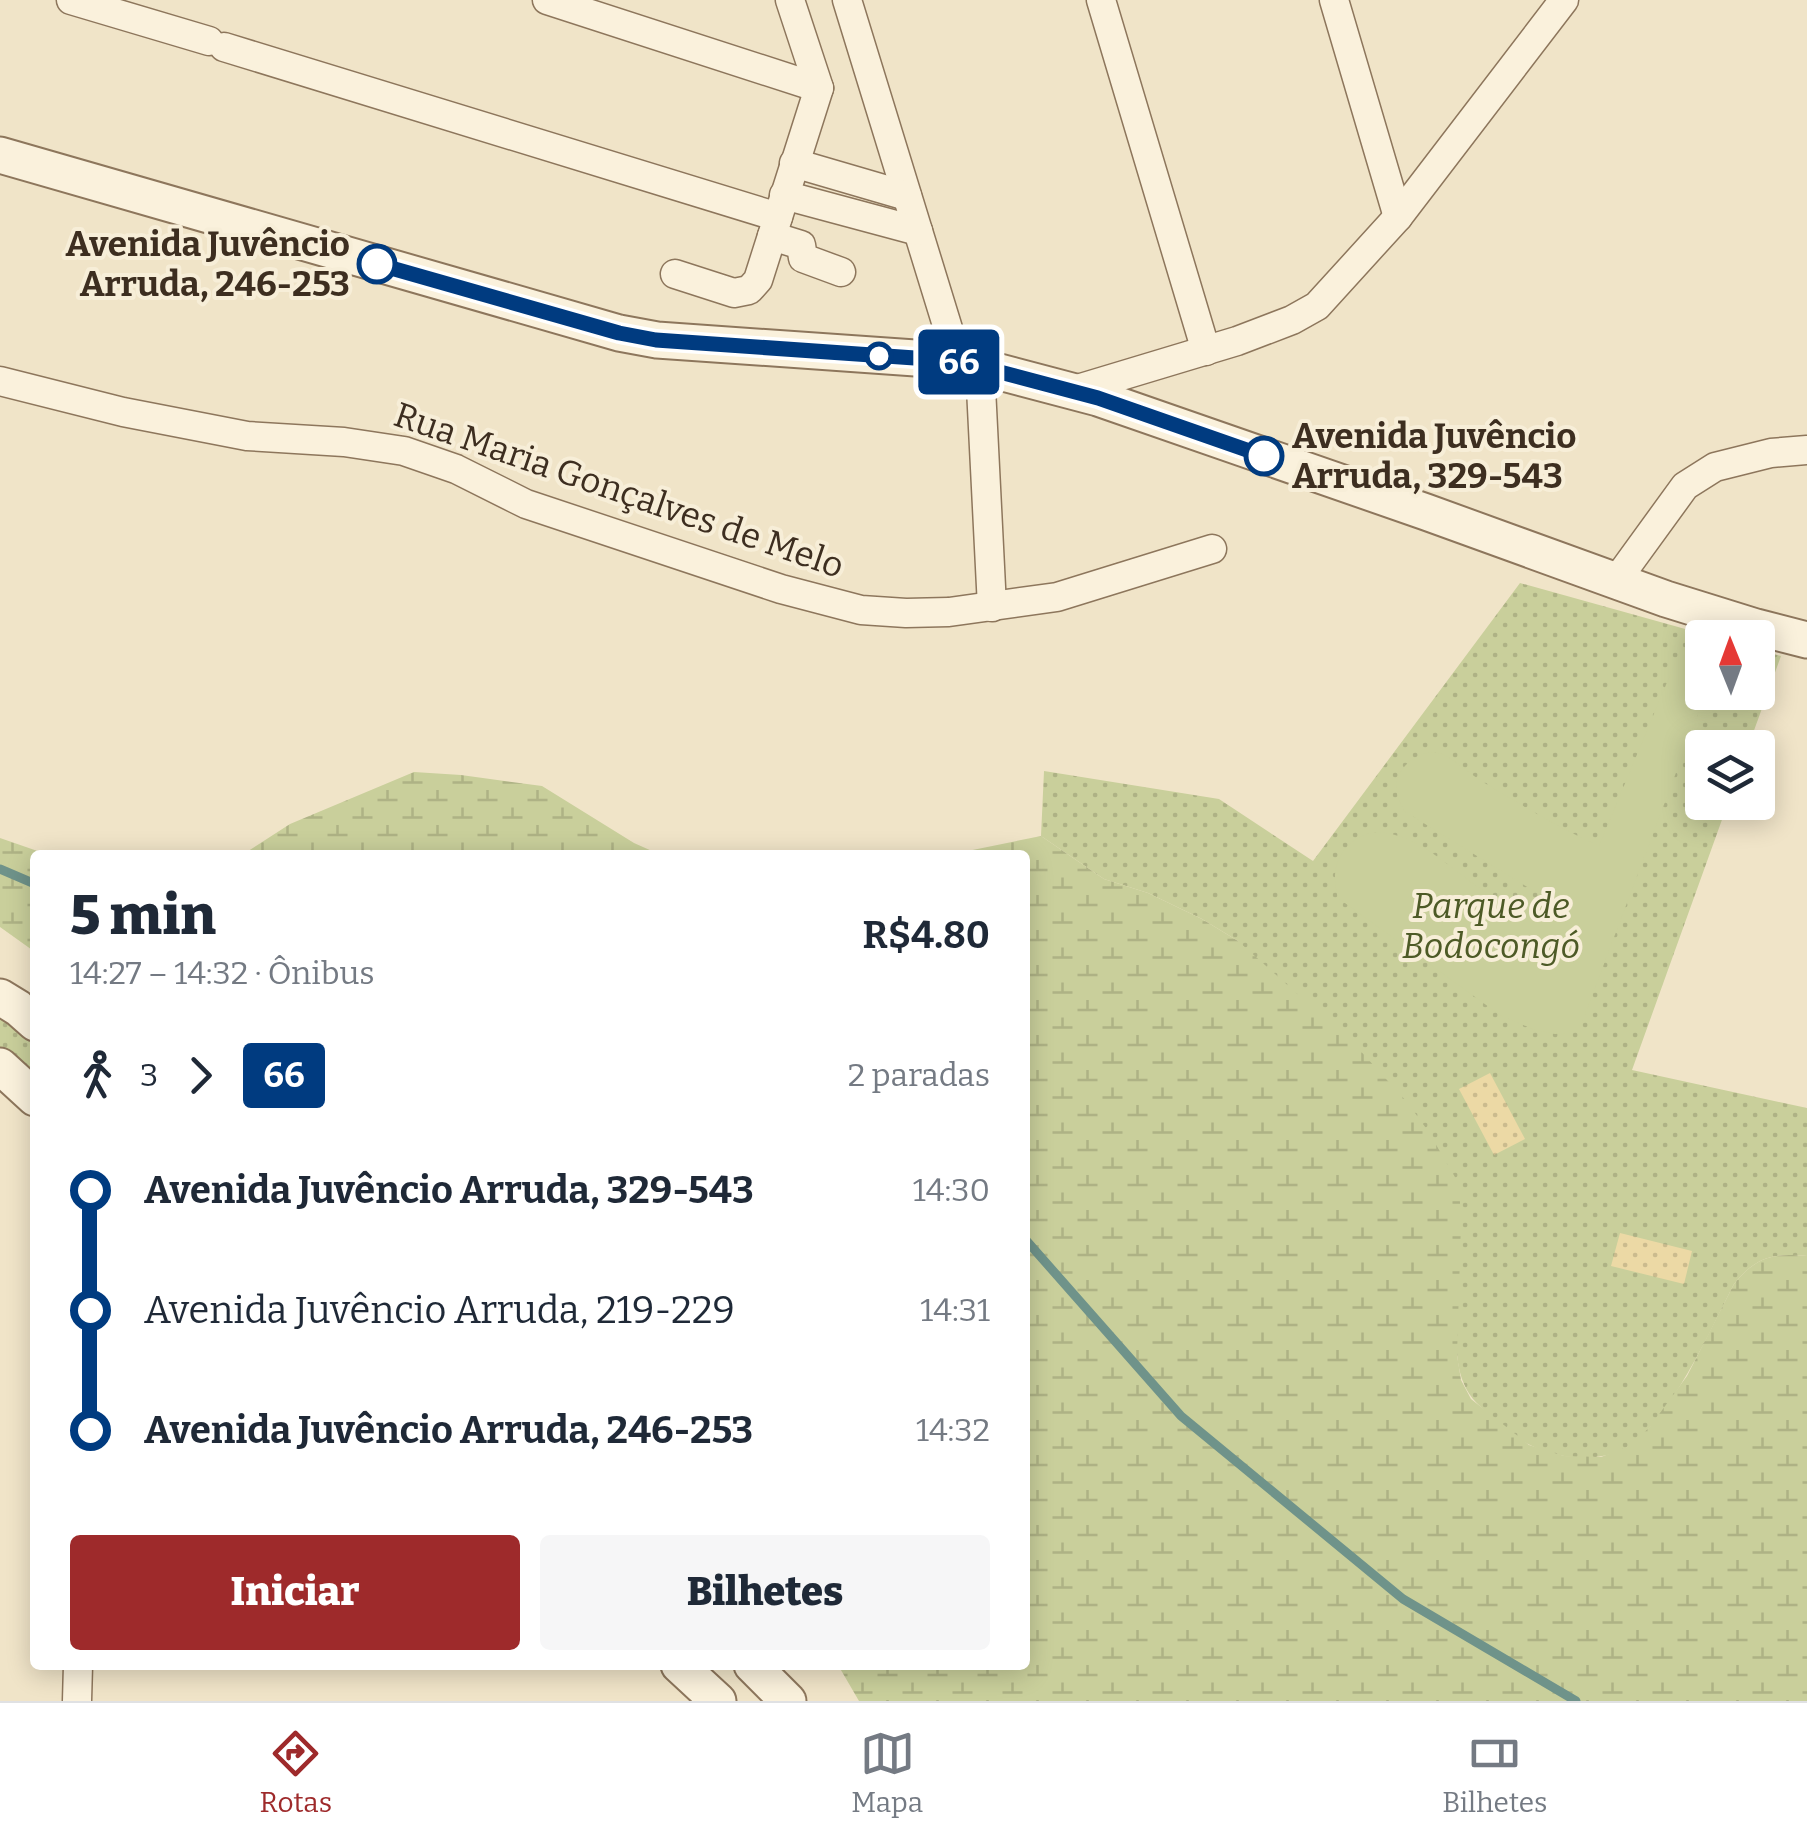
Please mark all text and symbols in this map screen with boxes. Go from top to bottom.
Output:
place label: Avenida Juvêncio Arruda, 246-253 [66,223,350,305]
marker: Avenida Juvêncio Arruda, 246-253 [358,245,396,283]
line badge: 66 [914,330,1004,394]
text: 66 [938,341,980,383]
unlabelled marker [866,343,892,369]
street label: Rua Maria Gonçalves de Melo [389,393,849,587]
place label: Avenida Juvêncio Arruda, 329-543 [1292,415,1576,497]
marker: Avenida Juvêncio Arruda, 329-543 [1245,437,1283,475]
north arrow [1685,620,1775,710]
map controls [1685,620,1775,820]
button: layers [1685,730,1775,820]
text: 5 min [70,883,216,949]
park label: Parque de Bodocongó [1402,885,1580,967]
text: R$4.80 [863,912,990,958]
text: 14:27 – 14:32 · Ônibus [70,954,375,992]
icon: walk [70,1048,125,1103]
icon: forward [173,1048,228,1103]
text: 66 [263,1054,305,1096]
text: 3 [140,1056,158,1094]
text: 2 paradas [848,1056,990,1094]
text: Avenida Juvêncio Arruda, 329-543 [144,1167,754,1213]
text: 14:30 [913,1171,990,1209]
text: Avenida Juvêncio Arruda, 219-229 [144,1287,735,1333]
text: 14:31 [920,1291,990,1329]
text: Avenida Juvêncio Arruda, 246-253 [144,1407,753,1453]
text: 14:32 [916,1411,990,1449]
button: Iniciar [70,1535,520,1650]
button: Bilhetes [540,1535,990,1650]
tab: Rotas [260,1726,332,1819]
tab: Mapa [851,1726,923,1819]
tab: Bilhetes [1442,1726,1547,1819]

